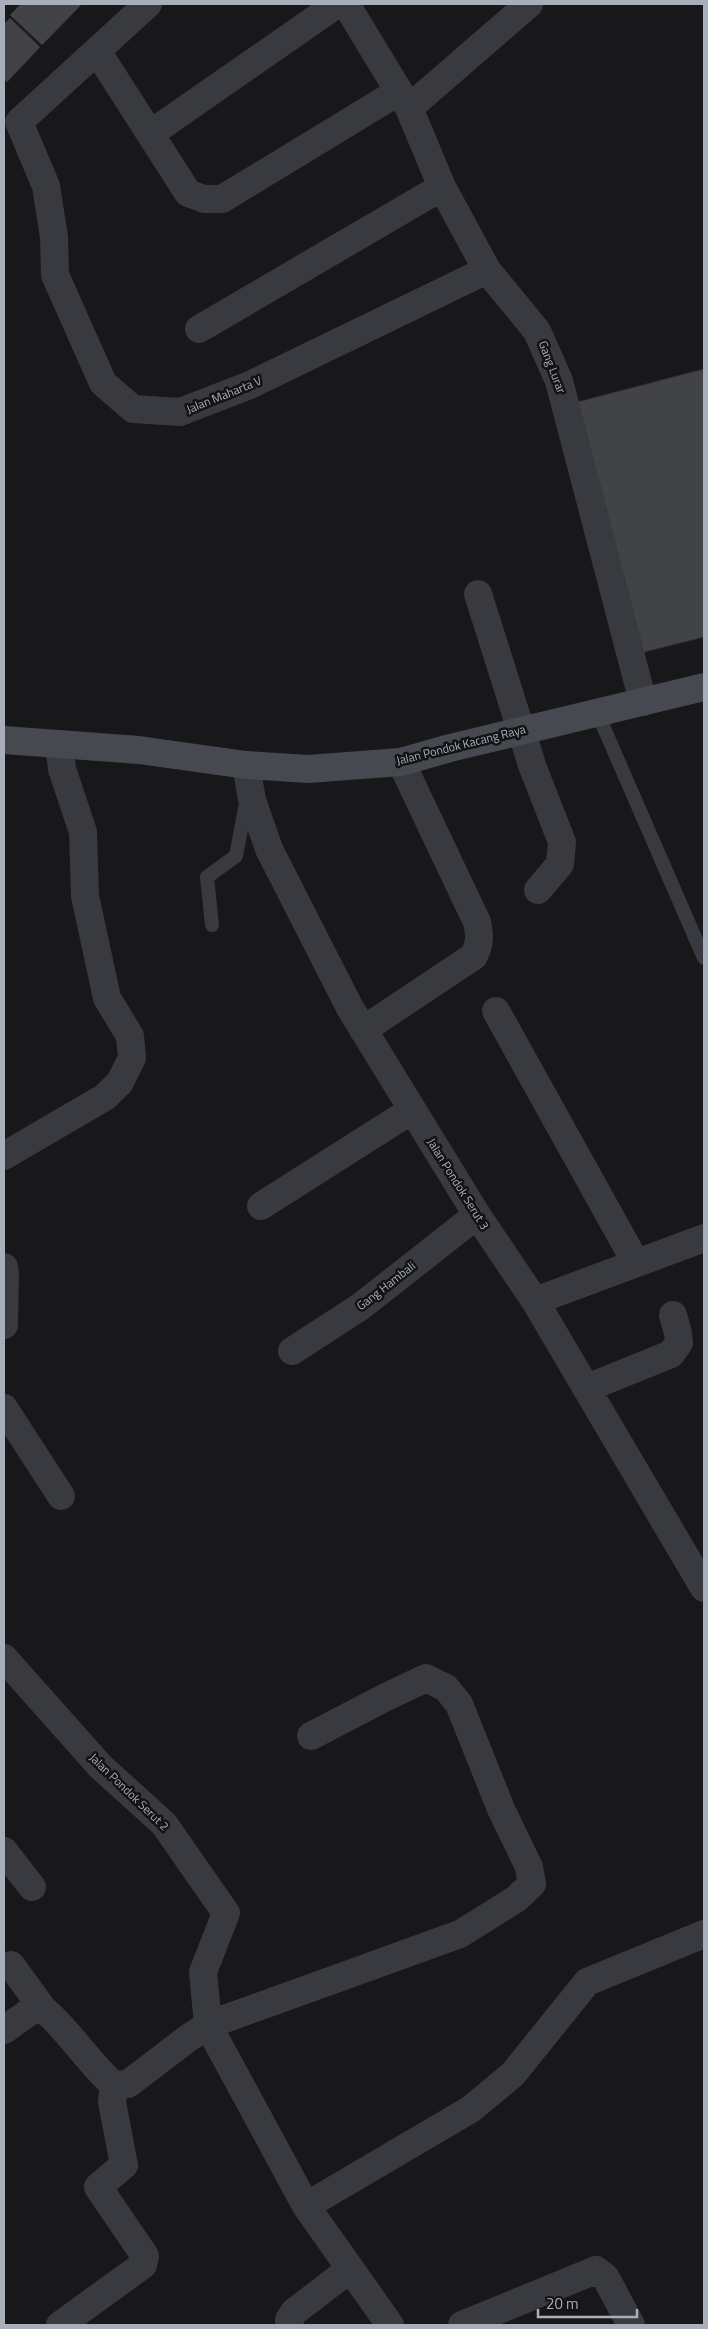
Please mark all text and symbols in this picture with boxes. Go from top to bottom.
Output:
street label: Gang Lurar [534,338,571,396]
street label: Jalan Maharta V [183,371,264,418]
street label: Jalan Pondok Kacang Raya [394,719,528,770]
street label: Jalan Pondok Serut 3 [423,1134,494,1233]
street label: Gang Hambali [352,1256,419,1315]
street label: Jalan Pondok Serut 2 [85,1748,174,1835]
scale bar [538,2286,637,2318]
text: 20 m [546,2292,579,2315]

